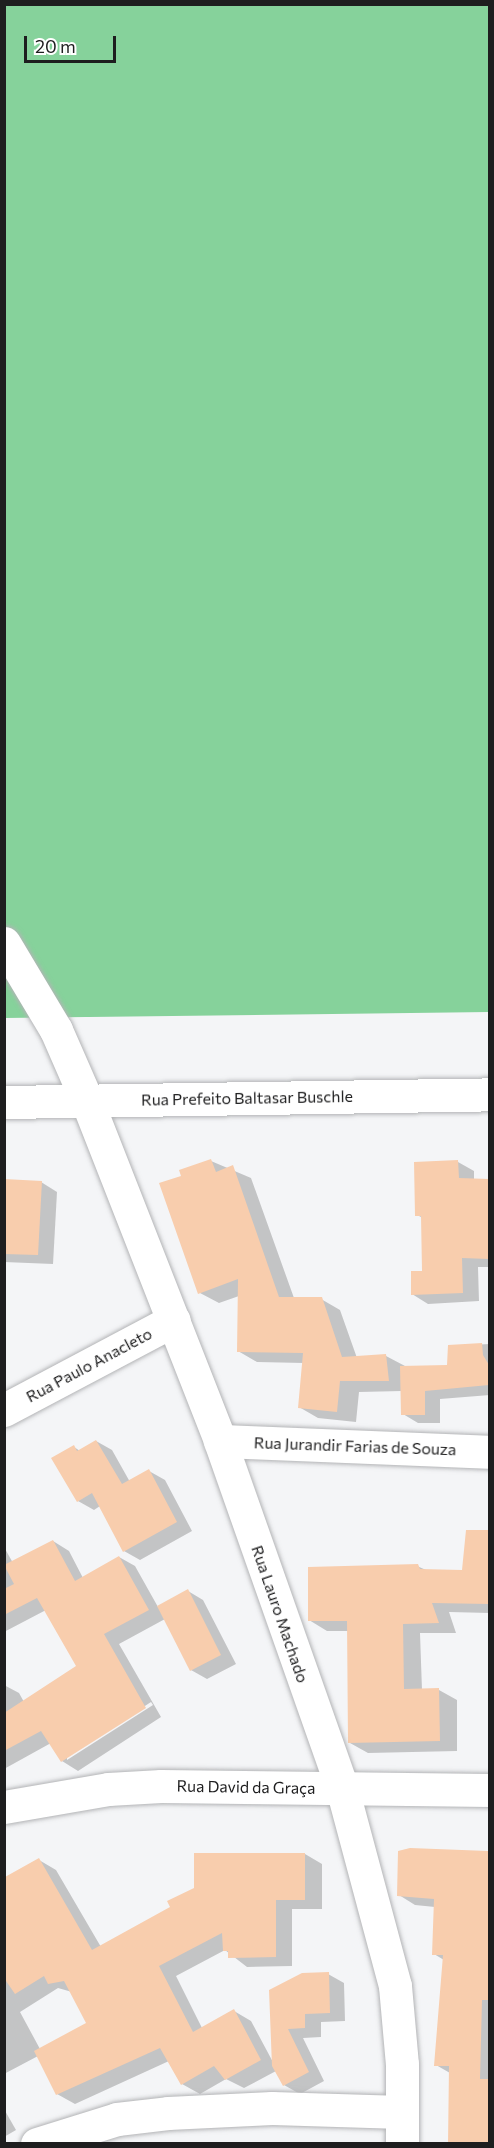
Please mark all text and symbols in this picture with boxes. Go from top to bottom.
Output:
scale bar [27,24,118,62]
text: 20 m [35,35,76,57]
street label: Rua Prefeito Baltasar Buschle [141,1087,353,1109]
street label: Rua Paulo Anacleto [23,1324,155,1406]
street label: Rua Jurandir Farias de Souza [253,1433,457,1459]
street label: Rua Lauro Machado [247,1543,313,1685]
street label: Rua David da Graça [176,1776,316,1798]

